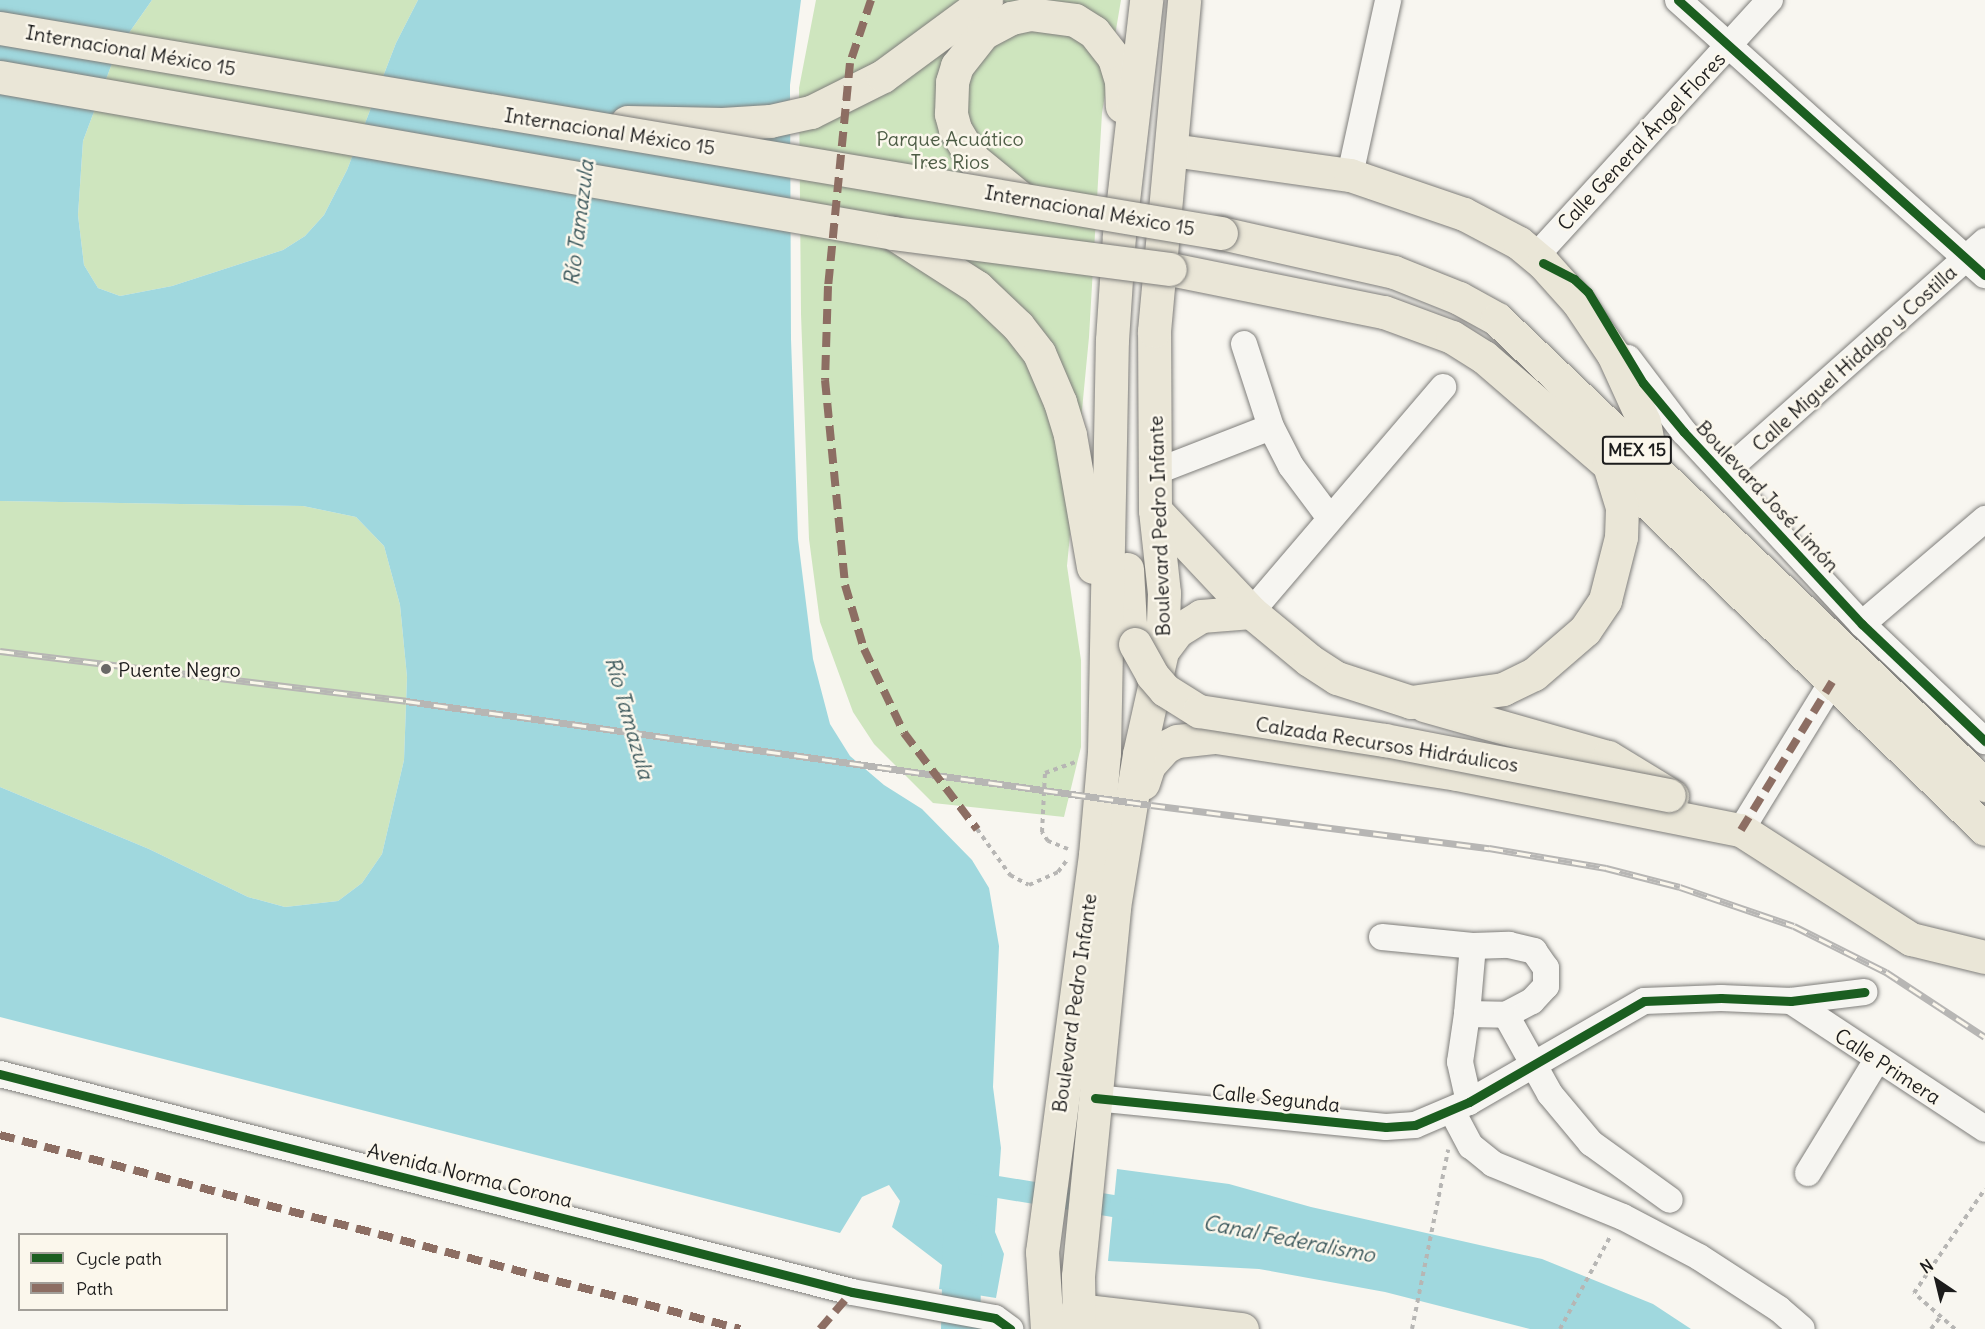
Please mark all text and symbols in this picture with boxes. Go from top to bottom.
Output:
street label: Internacional México 15 [24,20,238,80]
street label: Calle General Ángel Flores [1552,47,1730,235]
street label: Internacional México 15 [503,102,717,160]
park label: Parque Acuático Tres Rios [876,127,1024,174]
water label: Río Tamazula [559,159,599,287]
street label: Internacional México 15 [983,180,1197,240]
street label: Calle Miguel Hidalgo y Costilla [1747,260,1961,456]
street label: Boulevard Pedro Infante [1143,415,1175,637]
street label: Boulevard José Limón [1692,415,1844,577]
road number: MEX 15 [1601,435,1673,465]
water label: Río Tamazula [600,654,658,782]
place label: Puente Negro [118,657,241,681]
marker: Puente Negro [99,662,113,676]
street label: Calzada Recursos Hidráulicos [1254,711,1520,777]
street label: Boulevard Pedro Infante [1047,892,1101,1114]
street label: Calle Primera [1831,1023,1945,1109]
street label: Calle Segunda [1211,1079,1341,1117]
street label: Avenida Norma Corona [365,1138,575,1212]
water label: Canal Federalismo [1201,1210,1377,1268]
legend [18,1233,228,1311]
text: Cycle path [76,1247,162,1270]
north arrow [1907,1251,1967,1311]
text: N [1916,1255,1937,1278]
text: Path [76,1277,113,1300]

